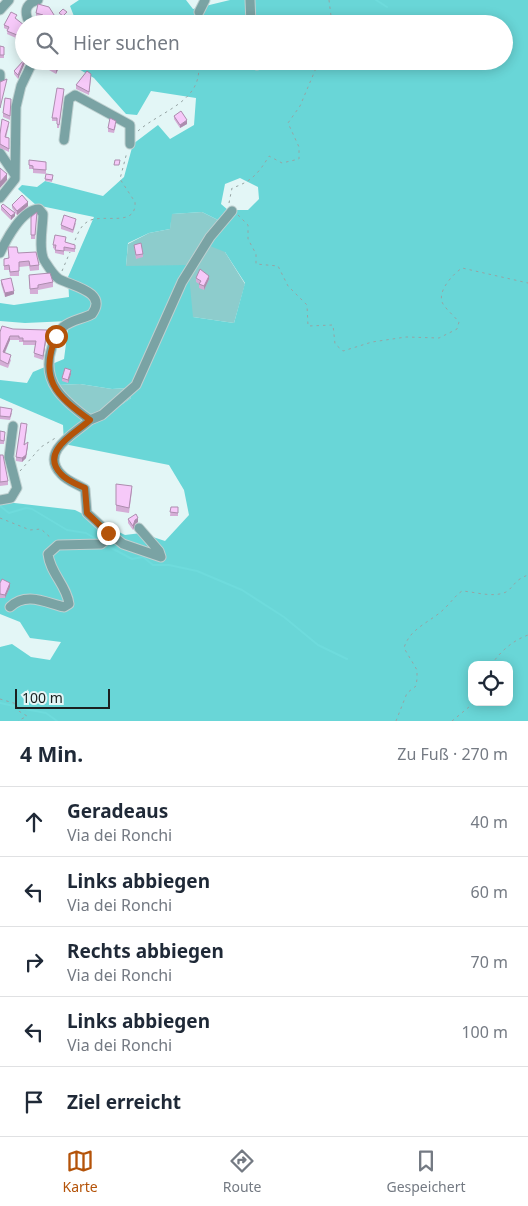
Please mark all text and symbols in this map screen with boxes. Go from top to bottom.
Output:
search box [15,15,513,70]
icon: search [33,29,61,57]
text: Hier suchen [73,30,180,56]
route start [45,325,68,348]
route end [97,522,120,545]
map controls [468,661,513,706]
button: locate [468,661,513,706]
scale bar [15,686,110,709]
text: 100 m [22,688,63,707]
text: 4 Min. [20,740,83,768]
text: Zu Fuß · 270 m [397,743,508,765]
text: Geradeaus [67,798,168,824]
icon: ahead [20,808,48,836]
text: 40 m [471,811,508,833]
text: Via dei Ronchi [67,824,172,846]
text: Links abbiegen [67,868,210,894]
icon: left [20,878,48,906]
text: 60 m [471,881,508,903]
text: Via dei Ronchi [67,894,172,916]
text: Rechts abbiegen [67,938,224,964]
icon: right [20,948,48,976]
text: 70 m [471,951,508,973]
text: Via dei Ronchi [67,964,172,986]
text: Links abbiegen [67,1008,210,1034]
icon: left [20,1018,48,1046]
text: 100 m [461,1021,508,1043]
text: Via dei Ronchi [67,1034,172,1056]
icon: arrive [20,1088,48,1116]
text: Ziel erreicht [67,1089,181,1115]
tab: Karte [62,1147,98,1196]
tab: Route [223,1147,262,1196]
tab: Gespeichert [386,1147,466,1196]

